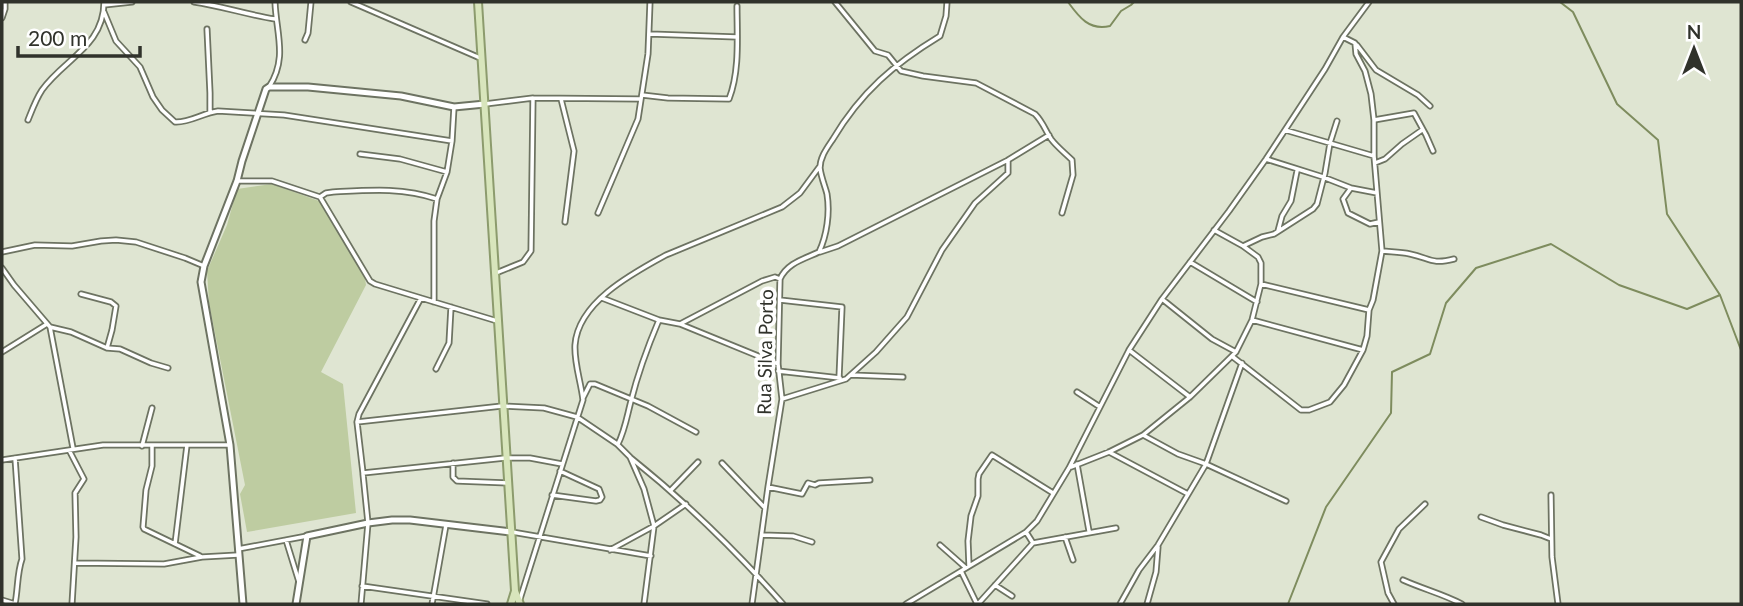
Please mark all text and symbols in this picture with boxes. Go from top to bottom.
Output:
scale bar [18,14,140,58]
north arrow [1659,14,1729,84]
text: N [1687,20,1701,43]
text: 200 m [28,25,87,50]
street label: Rua Silva Porto [752,289,777,415]

